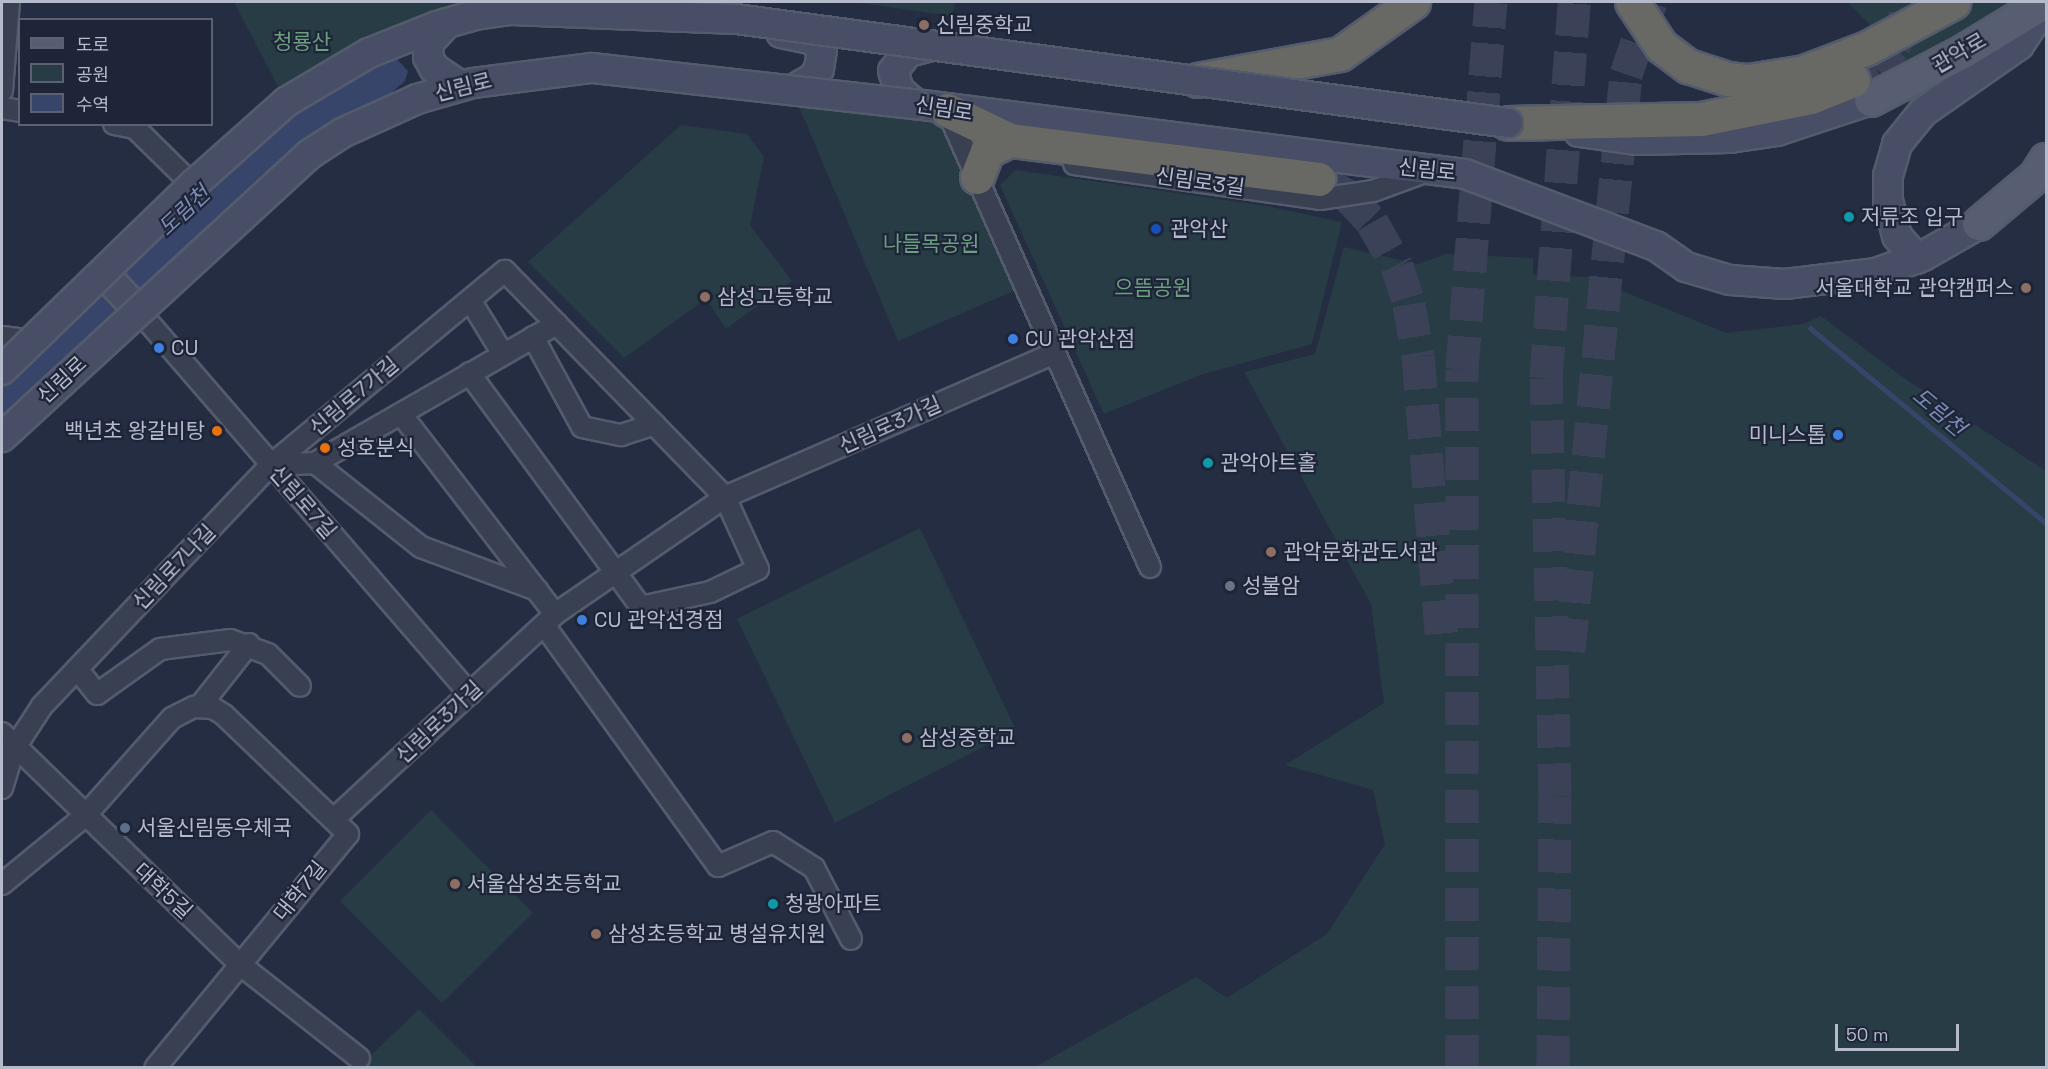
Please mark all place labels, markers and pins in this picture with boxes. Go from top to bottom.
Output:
place label: 신림중학교 [936,12,1033,38]
marker: 신림중학교 [917,18,931,32]
place label: 저류조 입구 [1861,204,1963,230]
marker: 저류조 입구 [1842,210,1856,224]
place label: 관악산 [1170,216,1228,242]
marker: 관악산 [1147,220,1165,238]
place label: 서울대학교 관악캠퍼스 [1815,275,2014,301]
marker: 서울대학교 관악캠퍼스 [2019,281,2033,295]
place label: 삼성고등학교 [717,284,833,310]
marker: 삼성고등학교 [698,290,712,304]
place label: CU 관악산점 [1025,326,1135,352]
marker: CU 관악산점 [1006,332,1020,346]
place label: CU [171,335,198,361]
marker: CU [152,341,166,355]
place label: 백년초 왕갈비탕 [64,418,205,444]
place label: 미니스톱 [1749,422,1826,448]
marker: 백년초 왕갈비탕 [210,424,224,438]
marker: 미니스톱 [1831,428,1845,442]
place label: 성호분식 [337,435,414,461]
marker: 성호분식 [318,441,332,455]
place label: 관악아트홀 [1220,450,1317,476]
marker: 관악아트홀 [1201,456,1215,470]
place label: 관악문화관도서관 [1283,539,1438,565]
marker: 관악문화관도서관 [1264,545,1278,559]
place label: 성불암 [1242,573,1300,599]
marker: 성불암 [1223,579,1237,593]
place label: CU 관악선경점 [594,607,723,633]
marker: CU 관악선경점 [575,613,589,627]
place label: 삼성중학교 [919,725,1016,751]
marker: 삼성중학교 [900,731,914,745]
place label: 서울신림동우체국 [137,815,292,841]
marker: 서울신림동우체국 [118,821,132,835]
place label: 서울삼성초등학교 [467,871,622,897]
marker: 서울삼성초등학교 [448,877,462,891]
place label: 청광아파트 [785,891,882,917]
marker: 청광아파트 [766,897,780,911]
place label: 삼성초등학교 병설유치원 [608,921,826,947]
marker: 삼성초등학교 병설유치원 [589,927,603,941]

